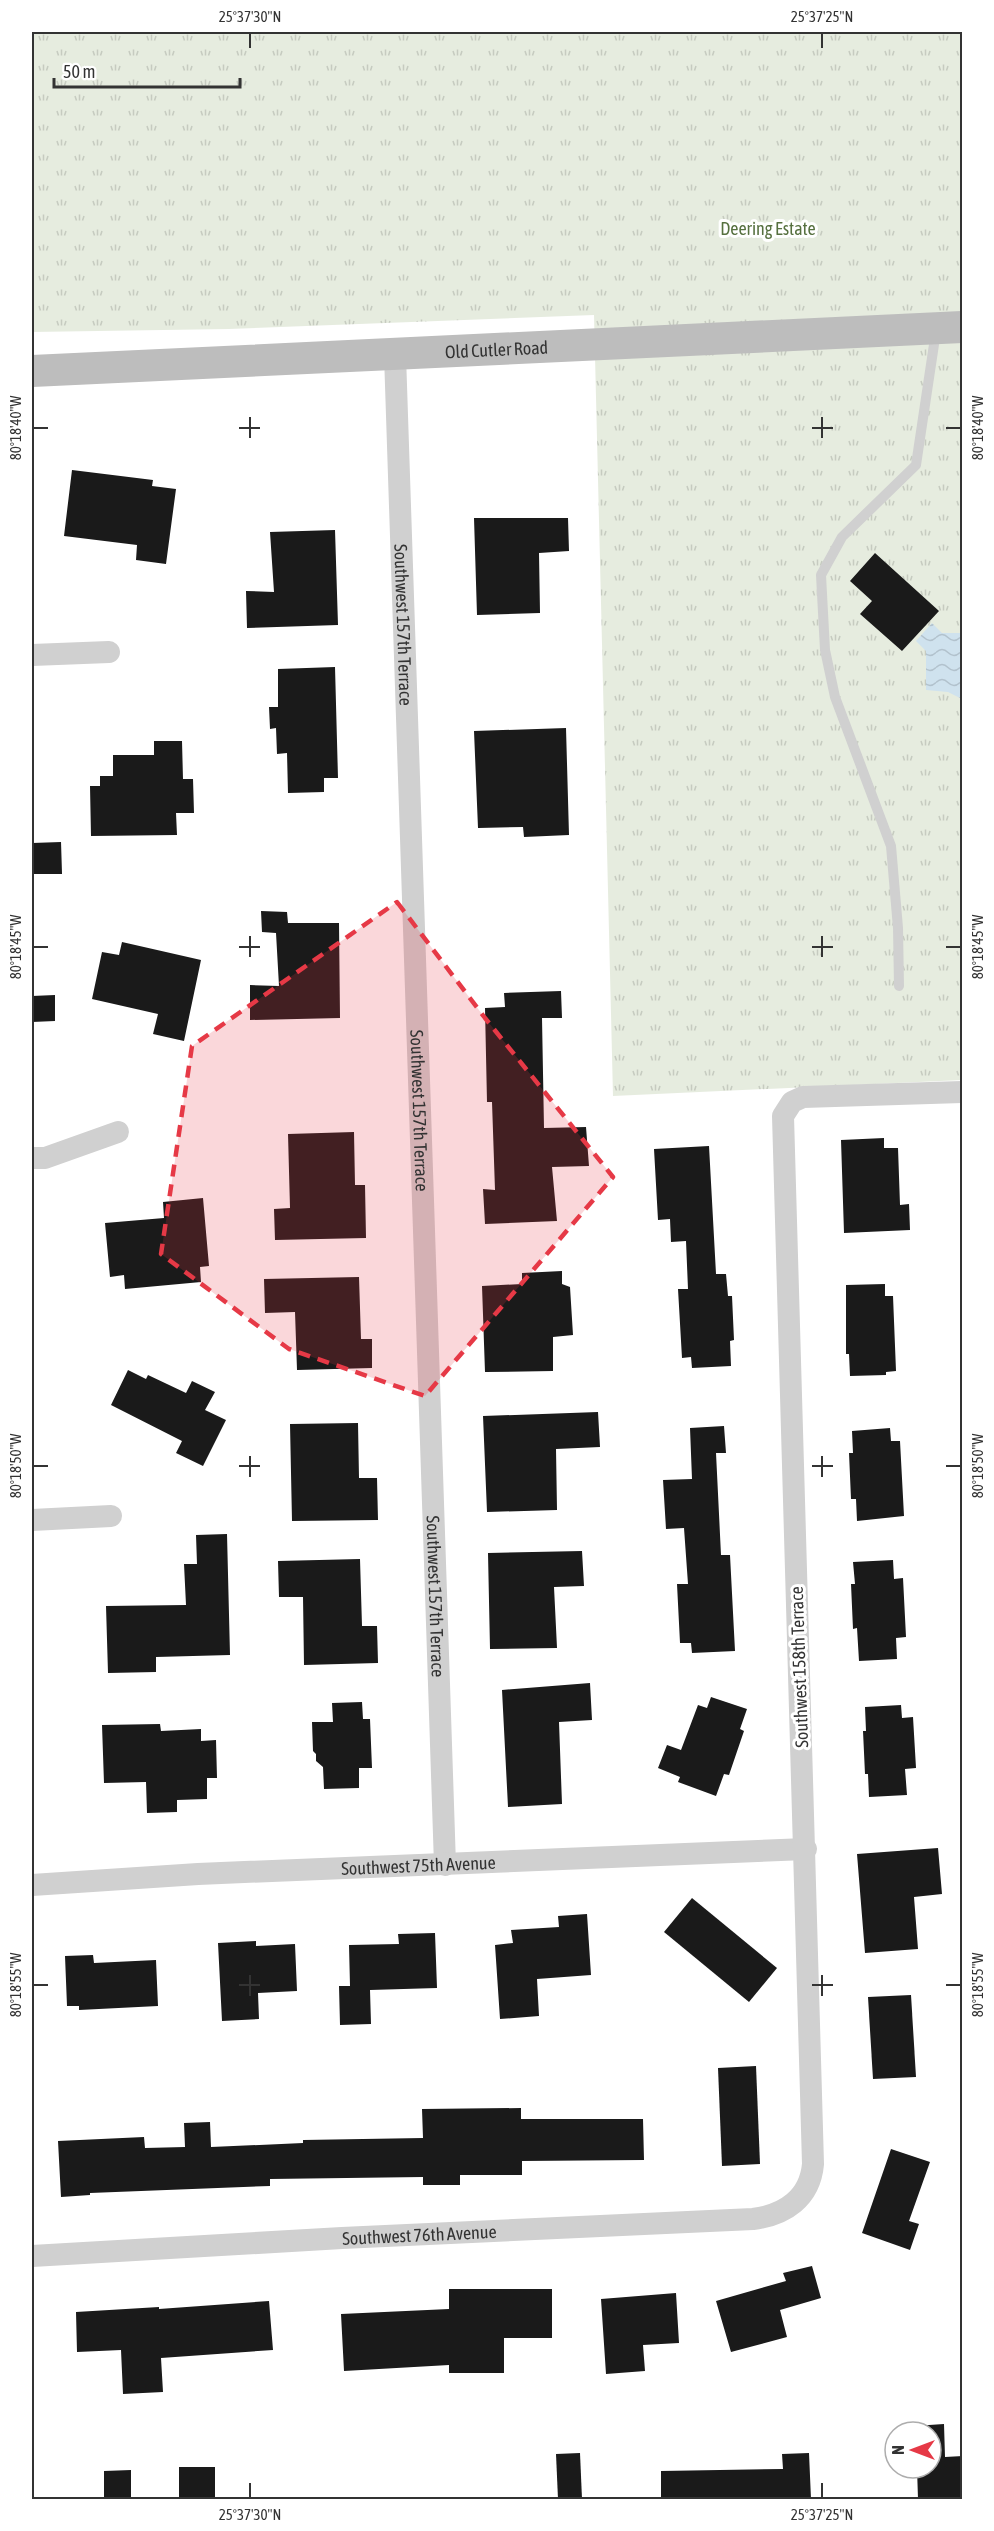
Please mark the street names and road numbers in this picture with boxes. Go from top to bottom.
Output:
street label: Old Cutler Road [445,336,548,362]
street label: Southwest 157th Terrace [391,544,417,706]
street label: Southwest 157th Terrace [407,1029,433,1192]
street label: Southwest 157th Terrace [423,1515,449,1677]
street label: Southwest 158th Terrace [786,1586,812,1748]
street label: Southwest 75th Avenue [341,1851,496,1879]
street label: Southwest 76th Avenue [342,2220,497,2248]

